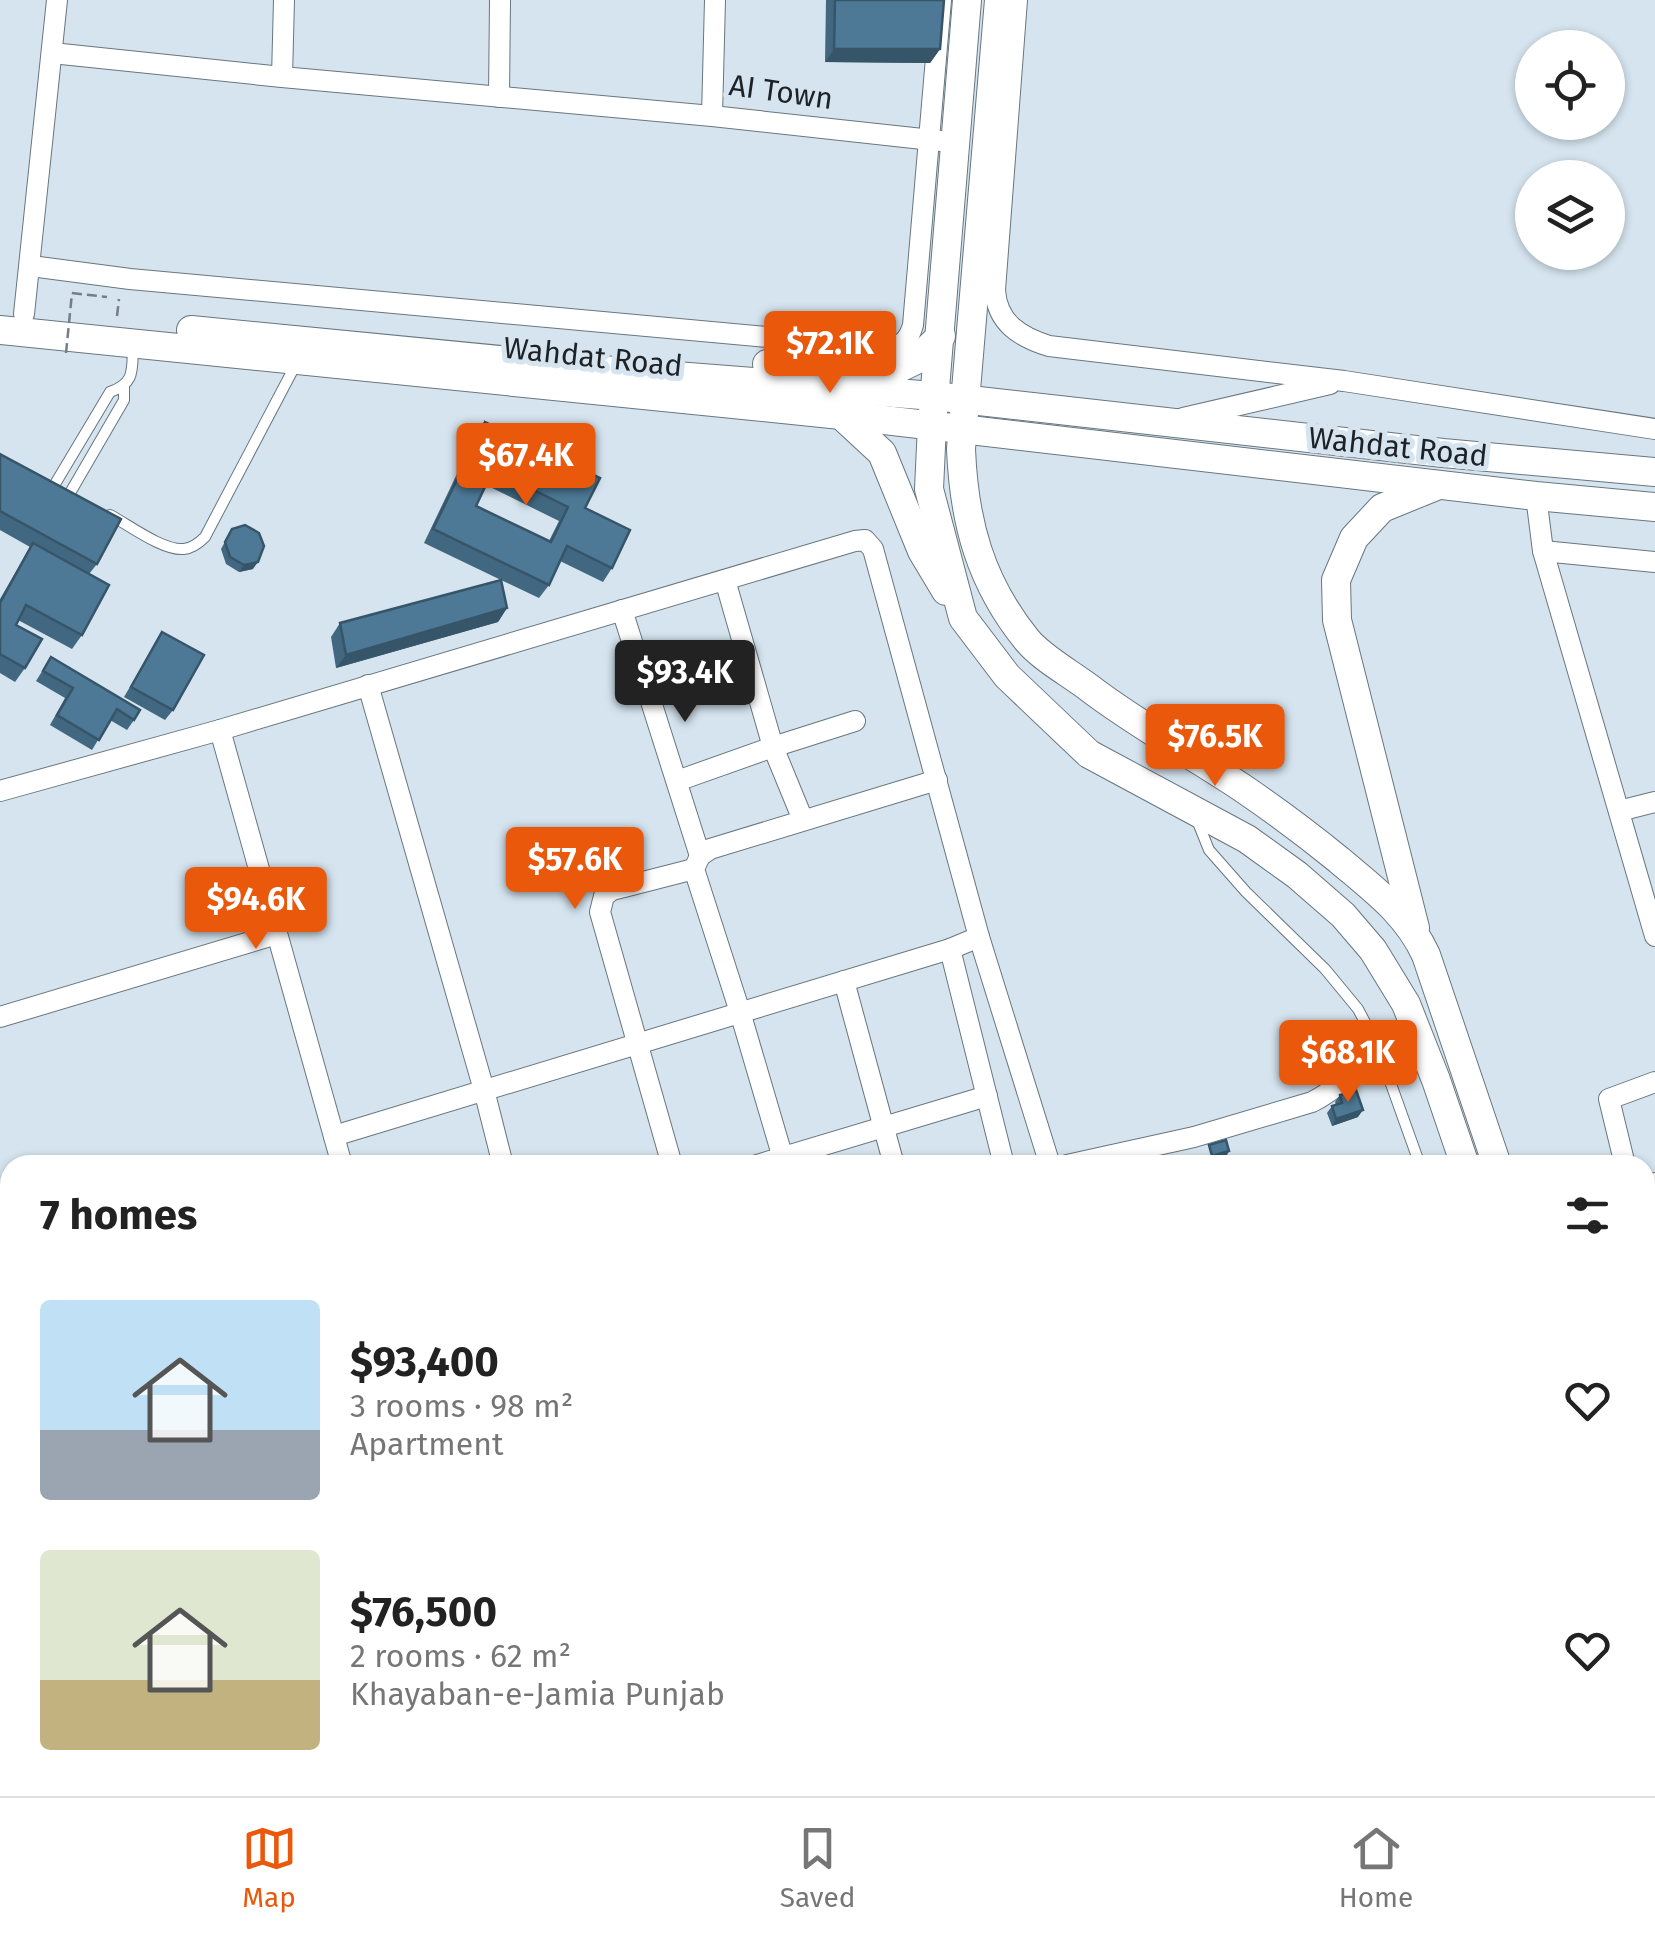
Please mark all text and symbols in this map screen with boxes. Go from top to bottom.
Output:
map controls [1515,30,1625,270]
button: locate [1515,30,1625,140]
street label: AI Town [727,67,835,117]
button: layers [1515,160,1625,270]
pin: $72.1K [749,311,911,396]
text: $72.1K [786,324,874,362]
street label: Wahdat Road [502,330,684,384]
street label: Wahdat Road [1307,420,1489,474]
pin: $67.4K [445,423,607,508]
text: $67.4K [478,436,574,474]
pin: $93.4K [604,640,766,725]
text: $93.4K [637,653,733,691]
pin: $76.5K [1134,704,1296,789]
text: $76.5K [1168,717,1262,755]
pin: $57.6K [494,827,656,912]
text: $57.6K [528,840,622,878]
pin: $94.6K [175,867,337,952]
text: $94.6K [207,880,305,918]
pin: $68.1K [1267,1020,1429,1105]
text: $68.1K [1301,1033,1395,1071]
icon: filters [1560,1188,1615,1243]
text: 7 homes [40,1190,197,1240]
text: $93,400 [350,1337,499,1387]
icon: home [120,1340,240,1460]
icon: heart [1560,1373,1615,1428]
text: 3 rooms · 98 m² [350,1387,573,1425]
text: Apartment [350,1425,504,1463]
text: $76,500 [350,1587,497,1637]
icon: home [120,1590,240,1710]
icon: heart [1560,1623,1615,1678]
text: 2 rooms · 62 m² [350,1637,571,1675]
text: Khayaban-e-Jamia Punjab [350,1675,725,1713]
tab: Map [242,1821,297,1914]
tab: Saved [780,1821,856,1914]
tab: Home [1339,1821,1413,1914]

